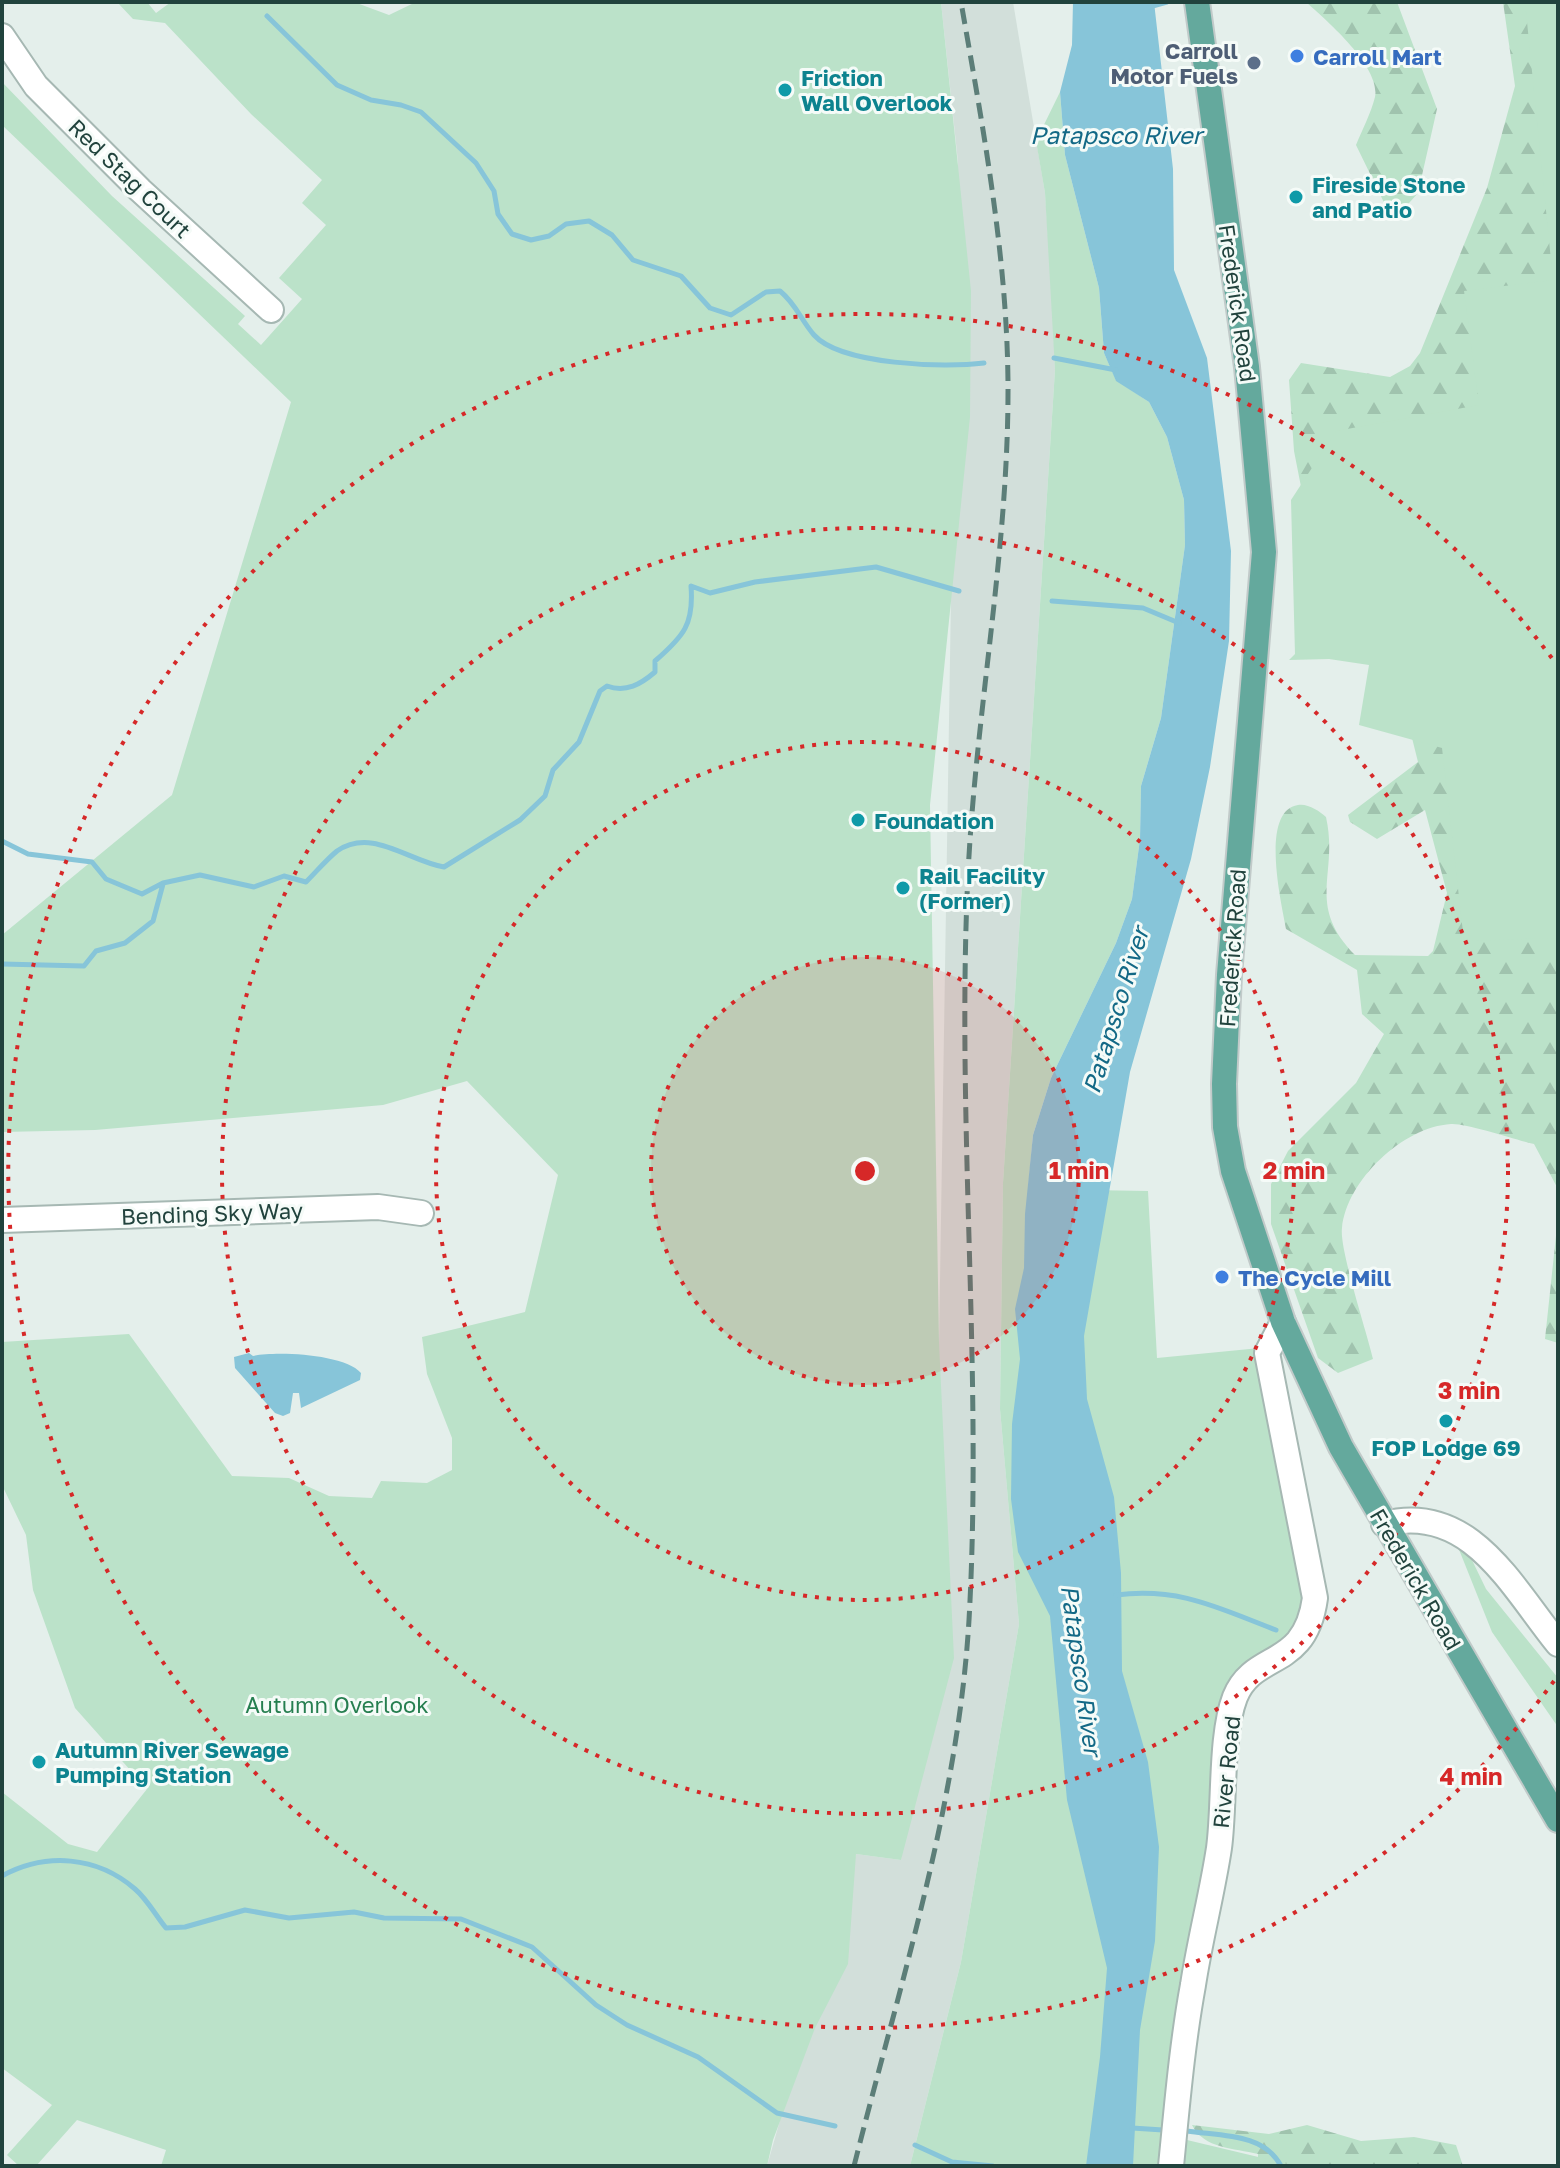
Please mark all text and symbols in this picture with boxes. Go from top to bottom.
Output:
place label: Carroll Motor Fuels [1110,37,1238,89]
place label: Carroll Mart [1313,43,1442,70]
marker: Carroll Mart [1288,47,1306,65]
marker: Carroll Motor Fuels [1245,54,1263,72]
place label: Friction Wall Overlook [801,64,953,116]
marker: Friction Wall Overlook [776,81,794,99]
street label: Red Stag Court [63,113,197,243]
water label: Patapsco River [1030,120,1206,149]
place label: Fireside Stone and Patio [1312,171,1466,223]
marker: Fireside Stone and Patio [1287,188,1305,206]
street label: Frederick Road [1214,222,1262,384]
place label: Foundation [874,807,994,834]
marker: Foundation [849,811,867,829]
place label: Rail Facility (Former) [919,862,1045,914]
street label: Frederick Road [1213,868,1251,1028]
marker: Rail Facility (Former) [894,879,912,897]
water label: Patapsco River [1076,920,1155,1096]
text: 1 min [1049,1155,1109,1184]
text: 2 min [1263,1155,1325,1184]
centre of rings [851,1157,879,1185]
street label: Bending Sky Way [121,1196,303,1230]
place label: The Cycle Mill [1238,1264,1391,1291]
marker: The Cycle Mill [1213,1268,1231,1286]
text: 3 min [1438,1375,1500,1404]
marker: FOP Lodge 69 [1437,1412,1455,1430]
place label: FOP Lodge 69 [1371,1434,1521,1461]
street label: Frederick Road [1365,1503,1467,1655]
water label: Patapsco River [1056,1583,1109,1761]
park label: Autumn Overlook [245,1691,429,1718]
street label: River Road [1207,1714,1245,1830]
place label: Autumn River Sewage Pumping Station [55,1736,289,1788]
marker: Autumn River Sewage Pumping Station [30,1753,48,1771]
text: 4 min [1439,1761,1503,1790]

